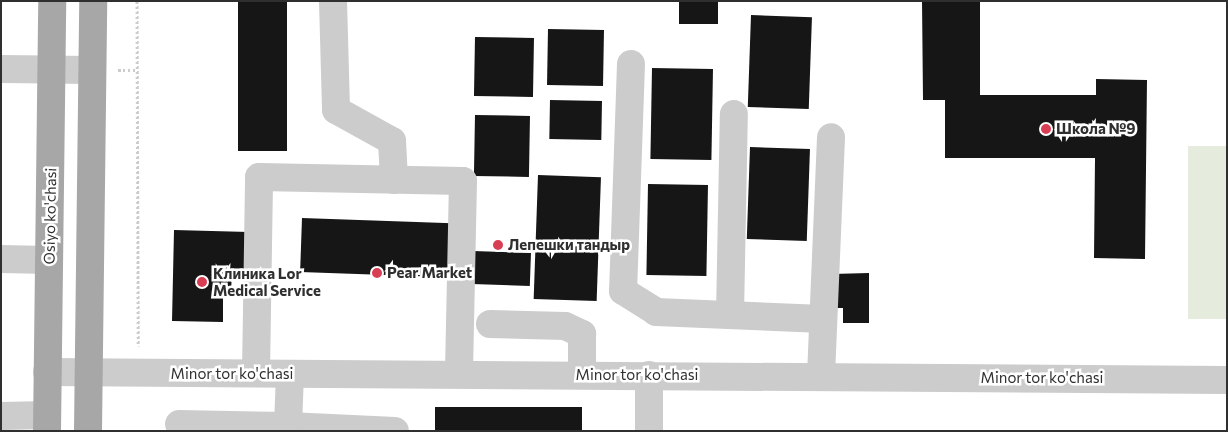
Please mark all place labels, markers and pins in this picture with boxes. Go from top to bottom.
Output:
place label: Школа №9 [1056,120,1136,138]
marker: Школа №9 [1040,123,1052,135]
place label: Лепешки тандыр [508,236,630,254]
marker: Лепешки тандыр [492,239,504,251]
place label: Клиника Lor Medical Service [213,264,321,299]
place label: Pear Market [387,264,472,282]
marker: Pear Market [371,267,383,279]
marker: Клиника Lor Medical Service [195,275,209,289]

